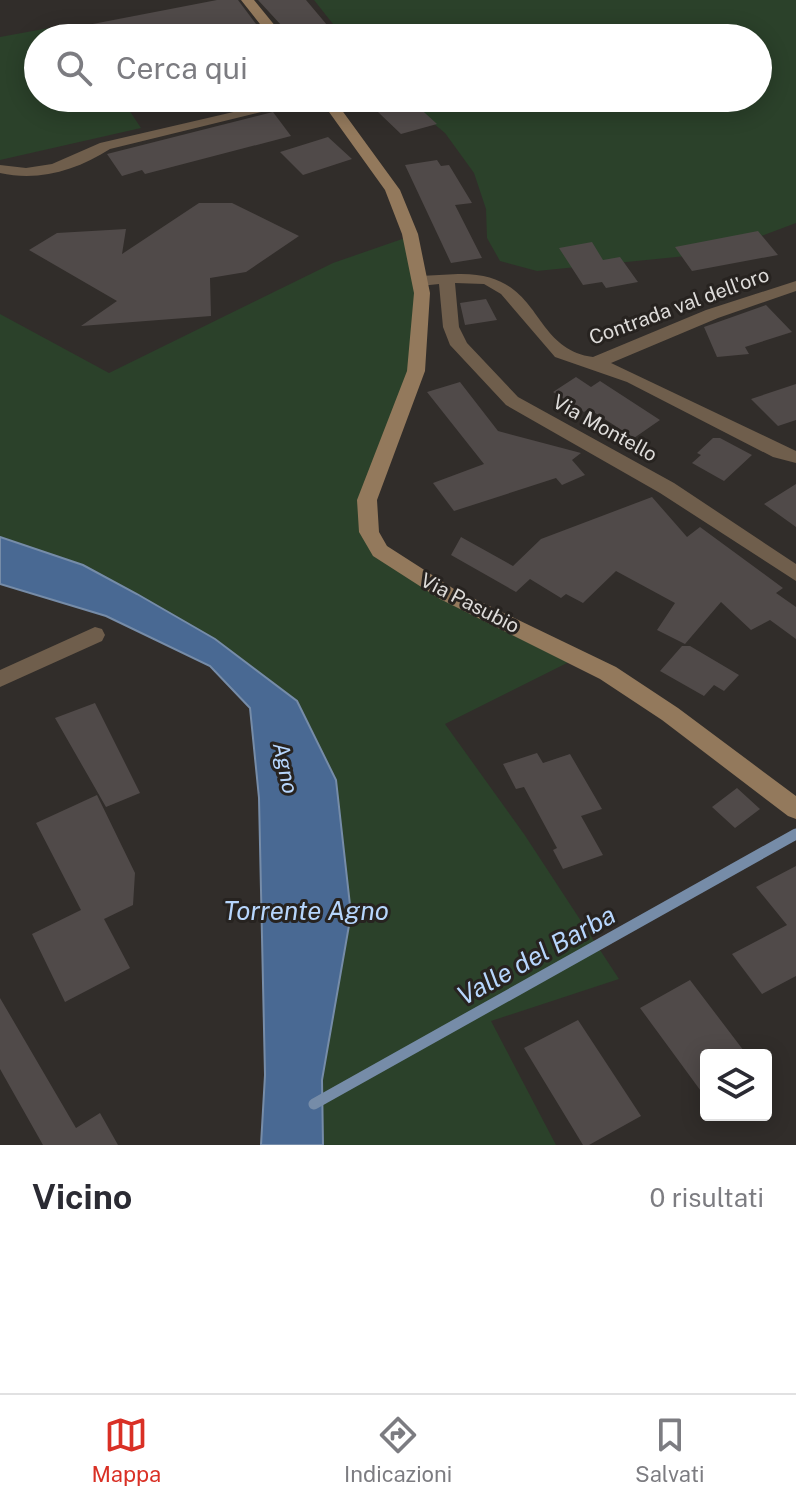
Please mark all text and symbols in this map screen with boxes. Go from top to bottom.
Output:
search box [24,24,772,112]
icon: search [52,46,96,90]
text: Cerca qui [116,50,248,86]
street label: Contrada val dell'oro [586,262,772,350]
street label: Via Montello [549,389,661,467]
street label: Via Pasubio [416,568,524,638]
water label: Agno [268,740,304,796]
water label: Torrente Agno [223,895,389,926]
water label: Valle del Barba [452,899,620,1011]
map controls [700,1049,772,1121]
button: layers [700,1049,772,1121]
text: Vicino [32,1177,132,1217]
text: 0 risultati [649,1182,764,1213]
tab: Mappa [91,1413,161,1487]
tab: Indicazioni [344,1413,452,1487]
tab: Salvati [635,1413,705,1487]

